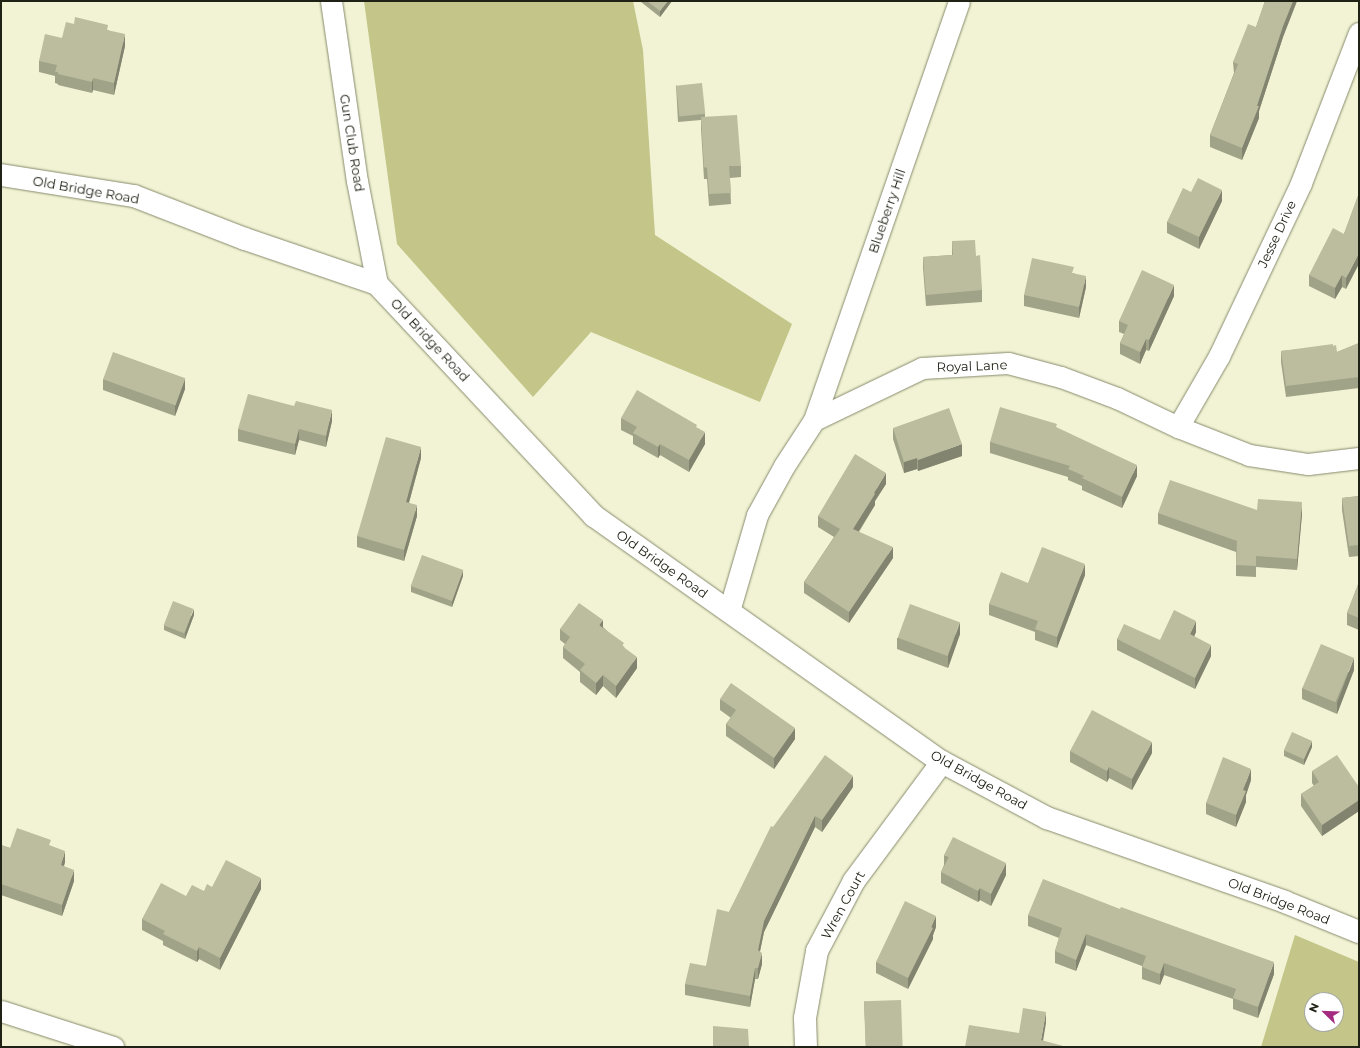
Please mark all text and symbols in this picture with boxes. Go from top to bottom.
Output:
street label: Gun Club Road [337,93,367,193]
street label: Blueberry Hill [865,167,909,255]
street label: Old Bridge Road [31,173,141,207]
street label: Jesse Drive [1255,198,1299,270]
street label: Old Bridge Road [387,295,473,385]
street label: Royal Lane [936,357,1008,375]
street label: Old Bridge Road [613,527,711,601]
street label: Old Bridge Road [928,747,1030,813]
street label: Wren Court [818,868,868,942]
street label: Old Bridge Road [1226,874,1332,928]
north arrow [1304,992,1344,1032]
text: N [1306,1001,1322,1015]

